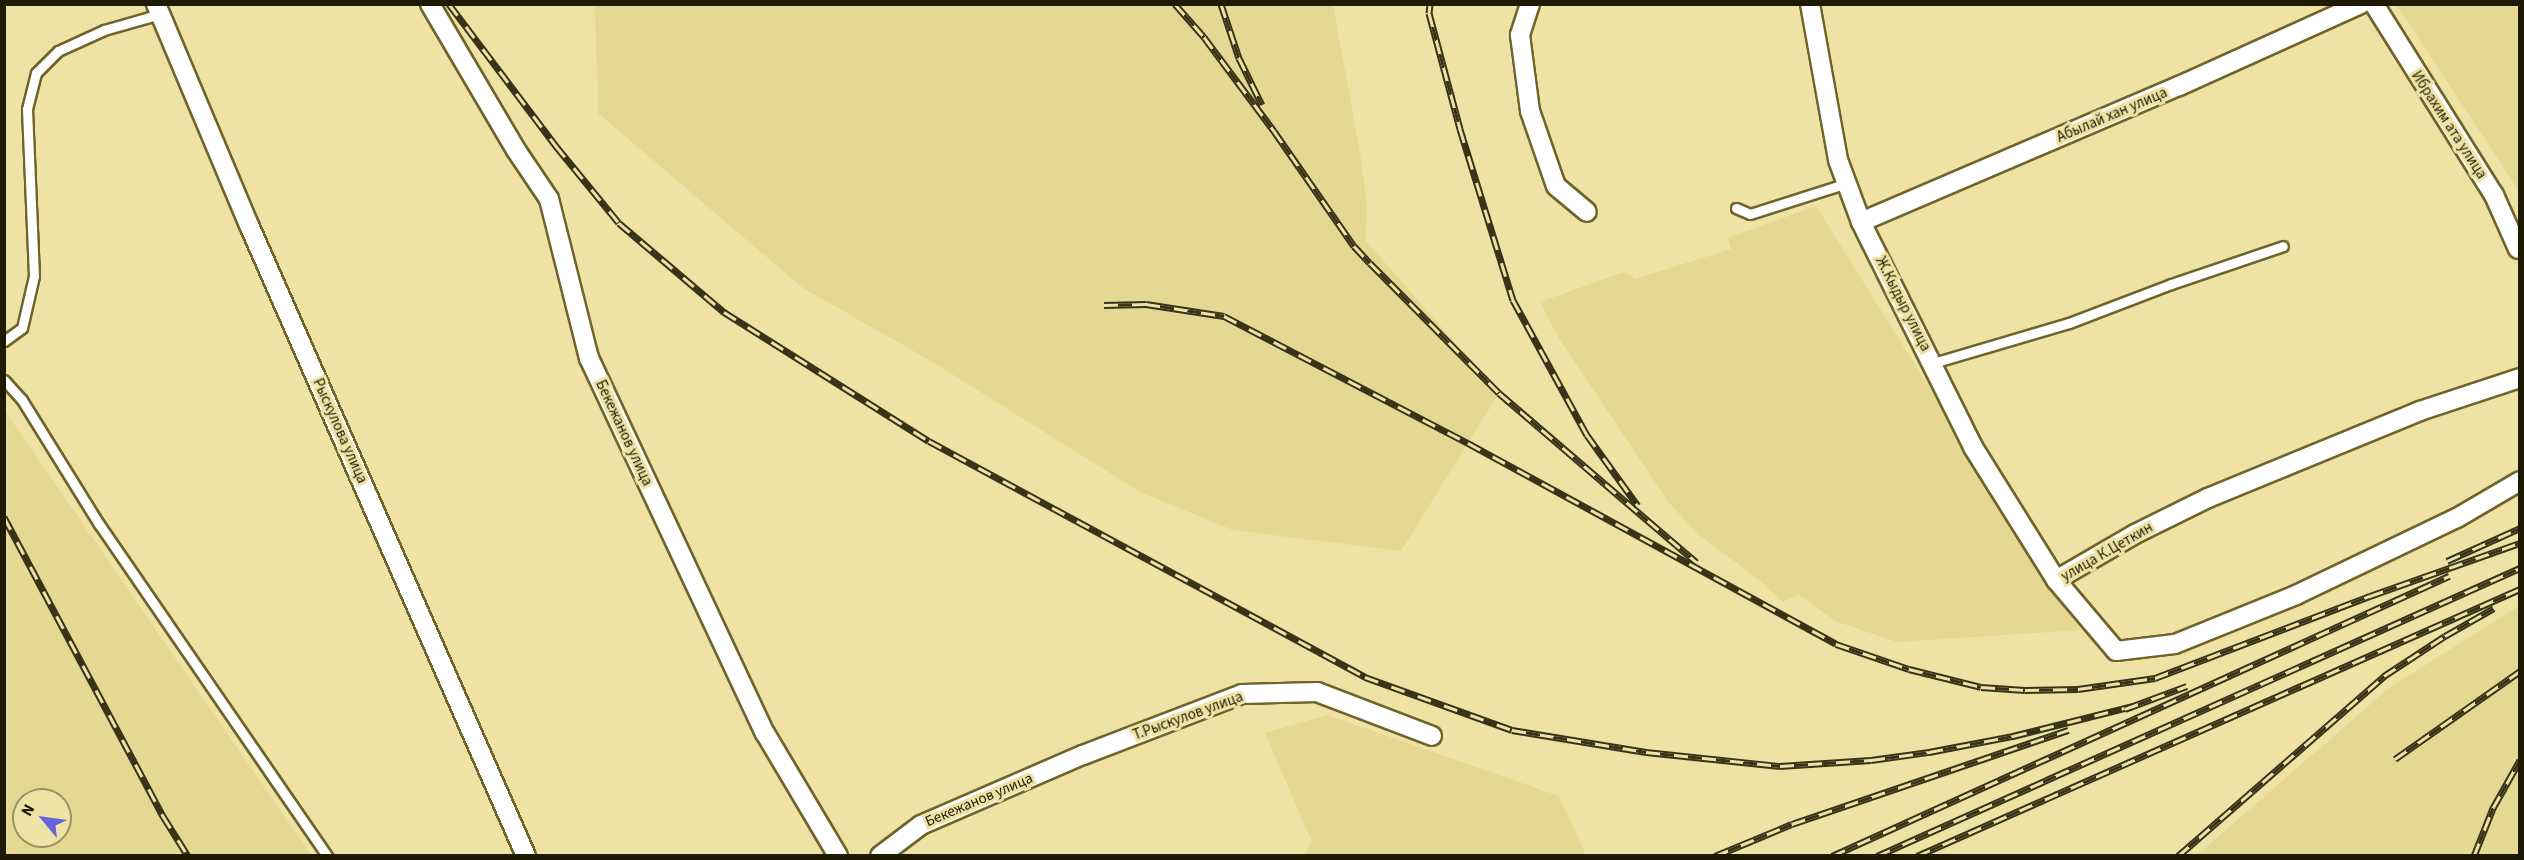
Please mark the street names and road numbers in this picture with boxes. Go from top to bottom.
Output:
street label: Ибрахим ата улица [2407,68,2491,182]
street label: Абылай хан улица [2054,84,2170,146]
street label: Ж.Кыдыр улица [1871,254,1935,354]
street label: Рыскулова улица [309,376,371,486]
street label: Бекежанов улица [592,377,656,489]
street label: улица К.Цеткин [2058,518,2156,586]
street label: Т.Рыскулов улица [1131,688,1245,744]
street label: Бекежанов улица [923,769,1035,831]

